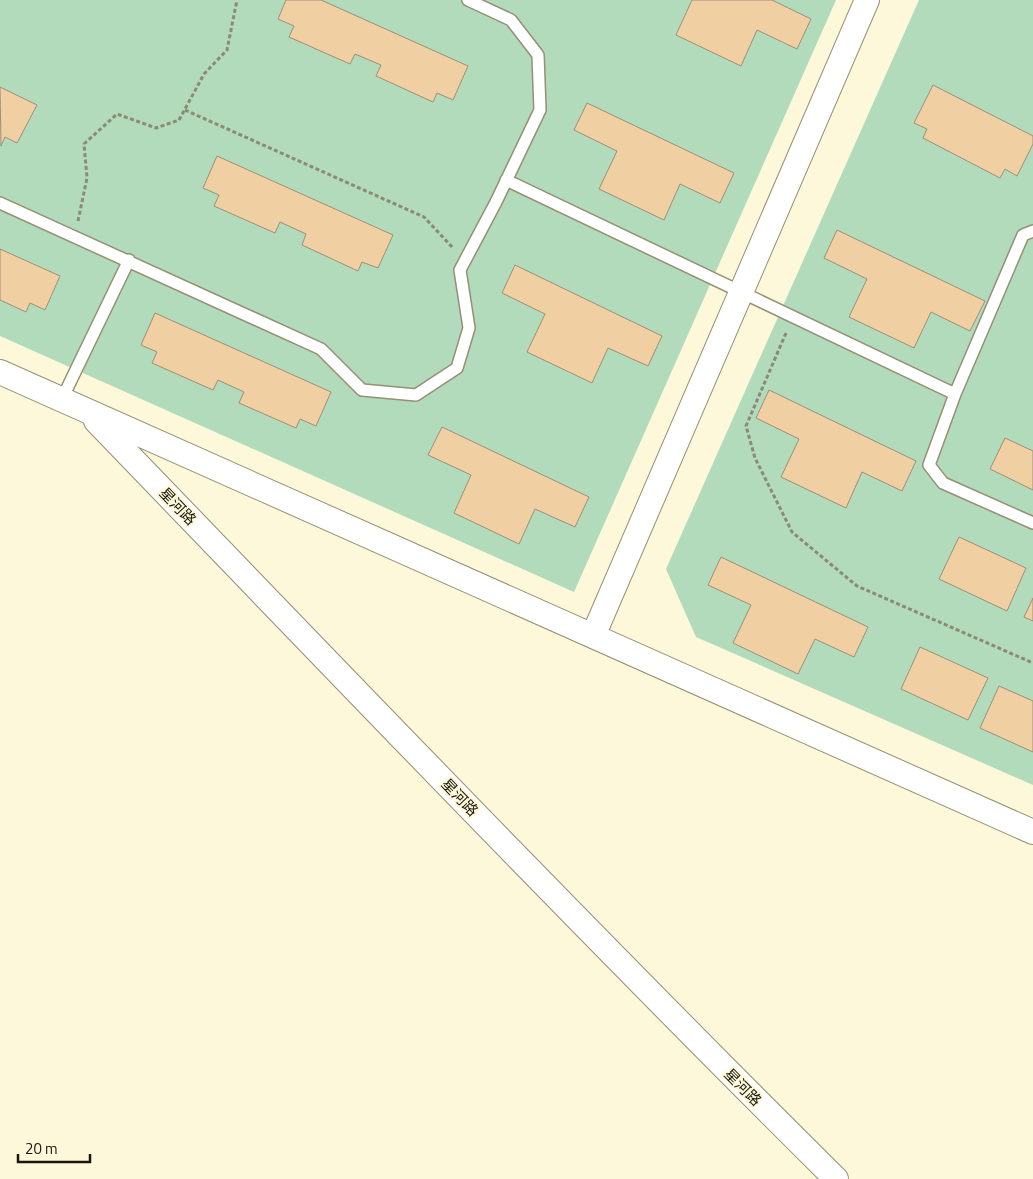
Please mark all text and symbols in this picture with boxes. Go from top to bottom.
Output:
street label: 星河路 [154,482,202,530]
street label: 星河路 [436,773,484,821]
street label: 星河路 [719,1063,767,1111]
scale bar [18,1132,90,1164]
text: 20 m [25,1137,58,1160]

